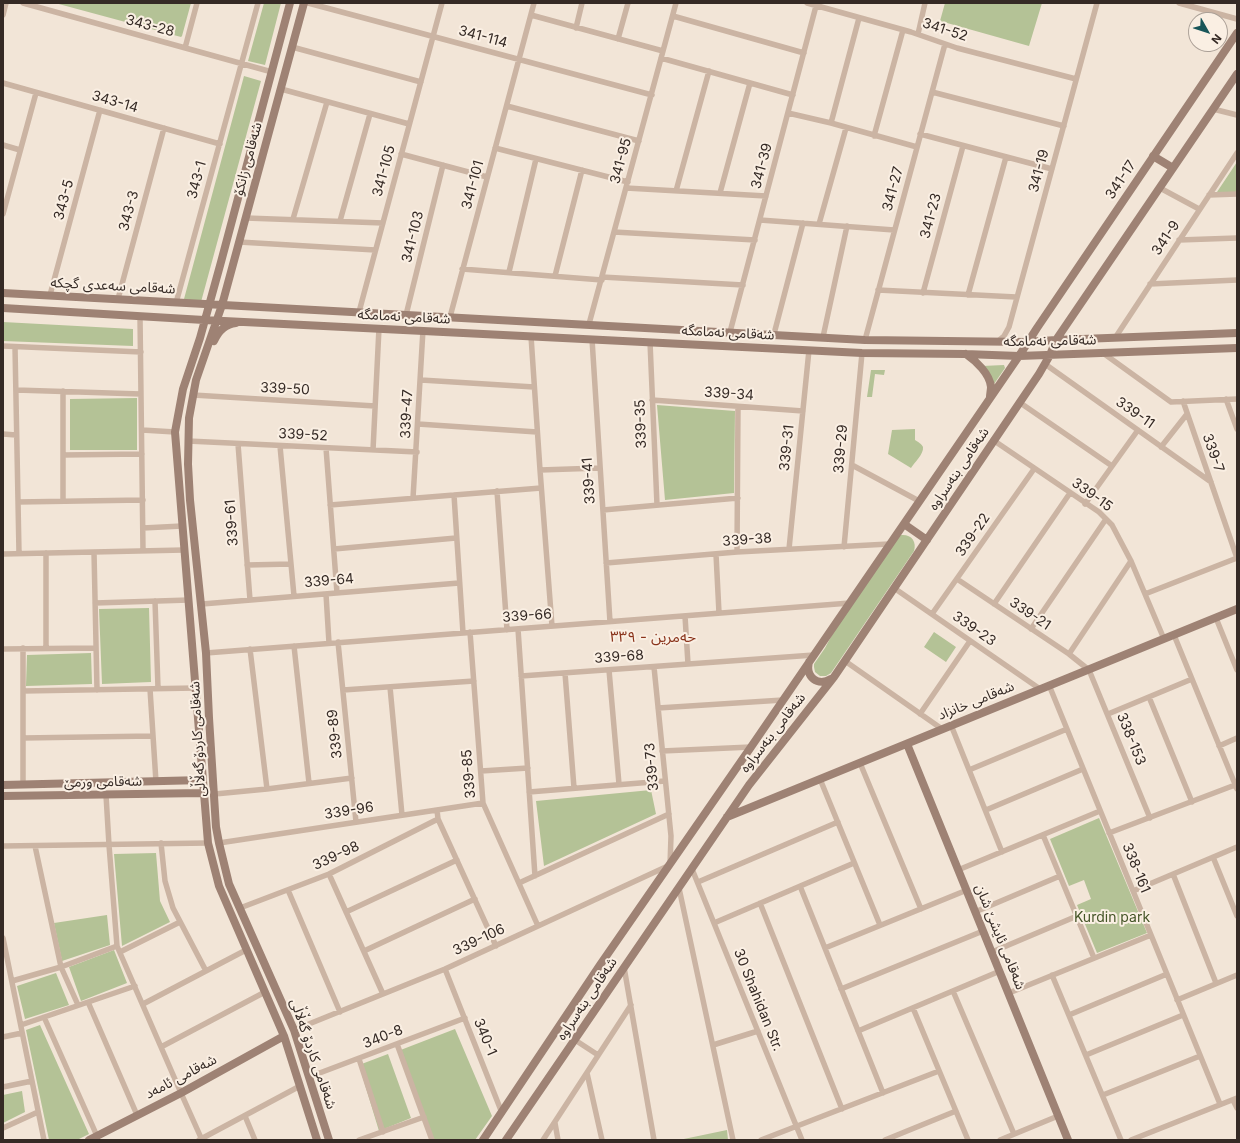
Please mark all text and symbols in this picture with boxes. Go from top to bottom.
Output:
street label: 343-28 [124,11,176,41]
north arrow [1188,12,1228,52]
street label: 341-52 [920,15,970,45]
street label: 341-114 [457,22,509,52]
text: N [1208,31,1225,47]
street label: 343-14 [90,87,140,117]
street label: شەقامی زانکۆ [230,120,266,198]
street label: 341-95 [607,136,635,186]
street label: 341-39 [748,141,776,191]
street label: 341-105 [369,143,399,199]
street label: 341-19 [1025,148,1053,194]
street label: 341-17 [1102,157,1140,203]
street label: 343-1 [184,159,210,201]
street label: 341-101 [458,159,488,211]
street label: 341-27 [879,165,907,213]
street label: 343-5 [51,178,77,222]
street label: 343-3 [116,189,142,233]
street label: 341-23 [917,191,945,241]
street label: 341-103 [398,209,428,265]
street label: 341-9 [1148,217,1184,259]
street label: شەقامی سەعدی گچکە [50,274,176,298]
street label: شەقامی نەمامگە [357,306,451,328]
street label: شەقامی نەمامگە [681,322,775,344]
street label: شەقامی نەمامگە [1003,332,1097,350]
street label: 339-50 [260,379,310,399]
street label: 339-34 [703,384,755,404]
street label: 339-47 [397,389,417,439]
street label: 339-11 [1112,394,1158,432]
street label: 339-35 [632,399,650,449]
street label: 339-31 [776,424,798,472]
street label: 339-29 [830,424,852,474]
street label: شەقامی بنەسراوە [925,424,993,514]
street label: 339-52 [278,425,328,445]
street label: 339-7 [1199,431,1227,475]
street label: 339-41 [579,457,599,505]
street label: 339-15 [1068,475,1116,515]
street label: 339-61 [222,499,242,547]
street label: 339-22 [952,510,994,560]
street label: 339-38 [722,530,772,550]
street label: 339-64 [303,570,355,592]
street label: 339-21 [1006,594,1054,634]
street label: 339-66 [502,606,552,626]
street label: 339-23 [949,608,999,650]
district label: حەمرین - ٣٣٩ [610,628,696,646]
street label: 339-68 [594,647,644,667]
street label: شەقامی خانزاد [935,678,1017,724]
street label: شەقامی کاردۆ گەڵاڵی [187,681,209,797]
street label: شەقامی بنەسراوە [737,690,809,776]
street label: 339-89 [324,708,346,760]
street label: 338-153 [1113,710,1149,768]
street label: 339-73 [642,742,662,792]
street label: 339-85 [458,749,480,799]
street label: شەقامی ورمێ [64,773,142,791]
street label: 339-96 [323,799,375,823]
street label: 339-98 [310,838,362,874]
street label: 338-161 [1118,841,1154,895]
street label: شەقامی ئایشێ شان [971,882,1029,992]
park label: Kurdin park [1074,910,1150,926]
street label: 339-106 [450,921,508,959]
street label: 30 Shahidan Str. [730,946,786,1054]
street label: شەقامی بنەسراوە [553,954,621,1044]
street label: شەقامی کاردۆ گەڵاڵی [286,997,340,1111]
street label: 340-1 [470,1016,500,1058]
street label: 340-8 [361,1022,405,1052]
street label: شەقامی ئامەد [142,1051,220,1103]

